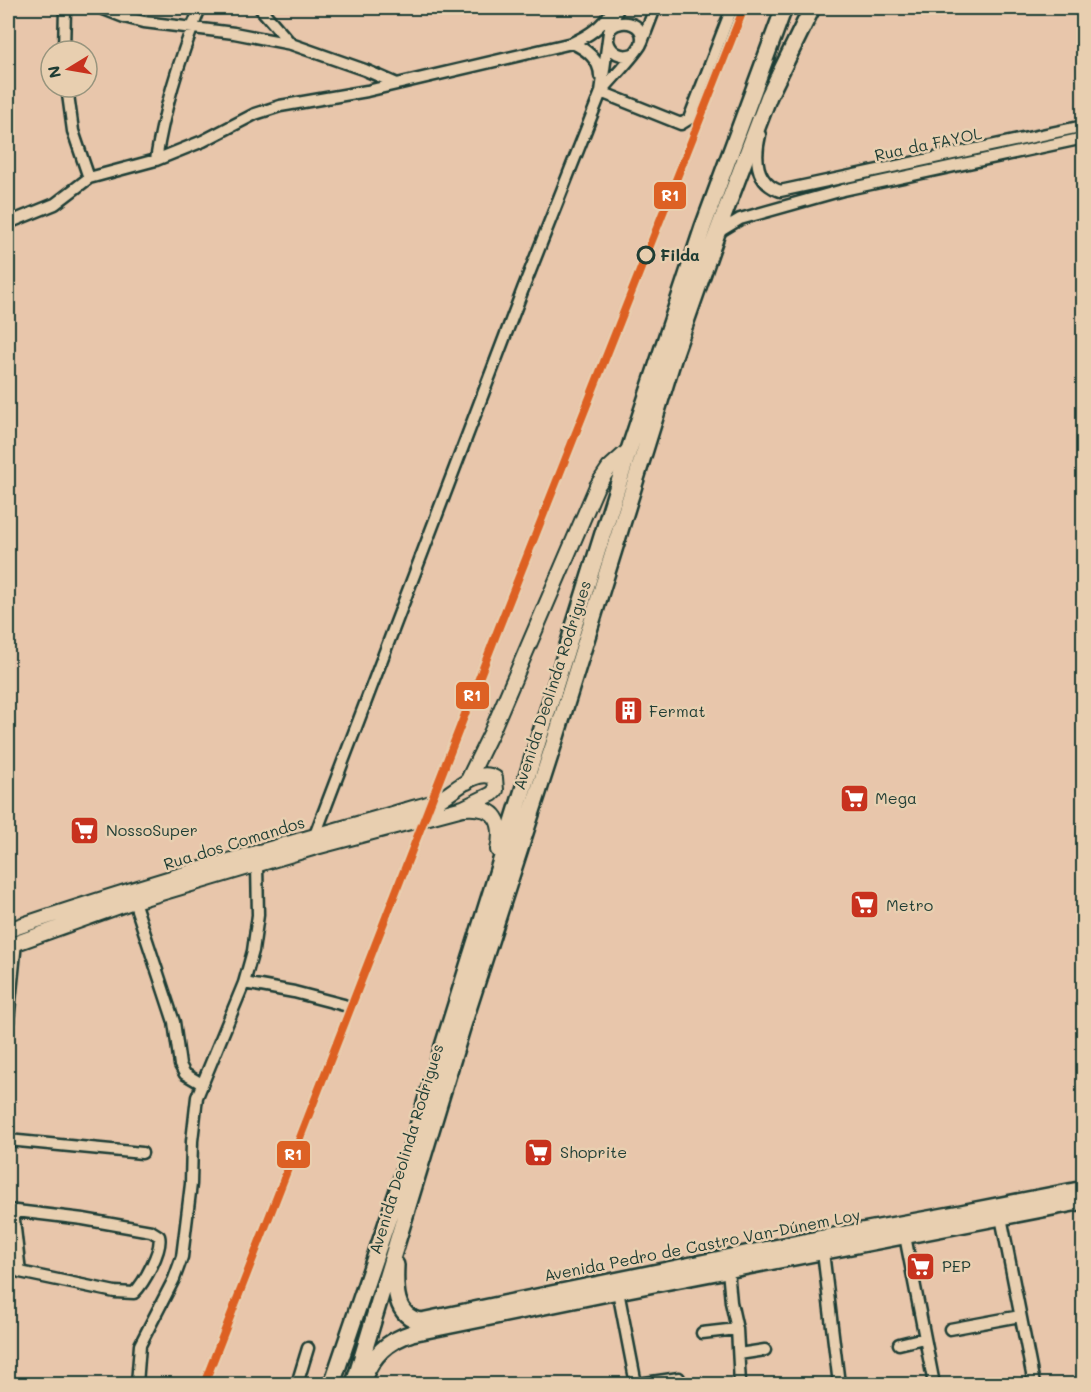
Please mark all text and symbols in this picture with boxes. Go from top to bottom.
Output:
north arrow [39,39,99,99]
text: N [42,64,65,80]
street label: Rua da FAYOL [872,122,984,165]
line badge: R1 [653,181,687,210]
text: R1 [661,184,679,205]
place label: Filda [660,244,700,265]
marker: Filda [637,246,655,264]
street label: Avenida Deolinda Rodrigues [508,578,595,792]
line badge: R1 [455,681,490,710]
text: R1 [463,684,481,705]
building icon: Fermat [612,695,644,727]
place label: Fermat [649,700,706,721]
supermarket icon: Mega [838,782,870,814]
place label: Mega [875,787,917,808]
street label: Rua dos Comandos [161,811,307,874]
supermarket icon: NossoSuper [69,814,101,846]
place label: NossoSuper [106,819,198,840]
supermarket icon: Metro [849,889,881,921]
place label: Metro [886,894,933,915]
street label: Avenida Deolinda Rodrigues [364,1041,448,1257]
supermarket icon: Shoprite [523,1136,555,1168]
line badge: R1 [276,1140,311,1169]
place label: Shoprite [560,1141,627,1162]
text: R1 [284,1143,302,1164]
street label: Avenida Pedro de Castro Van-Dúnem Loy [542,1203,862,1286]
supermarket icon: PEP [905,1250,937,1282]
place label: PEP [942,1255,971,1276]

